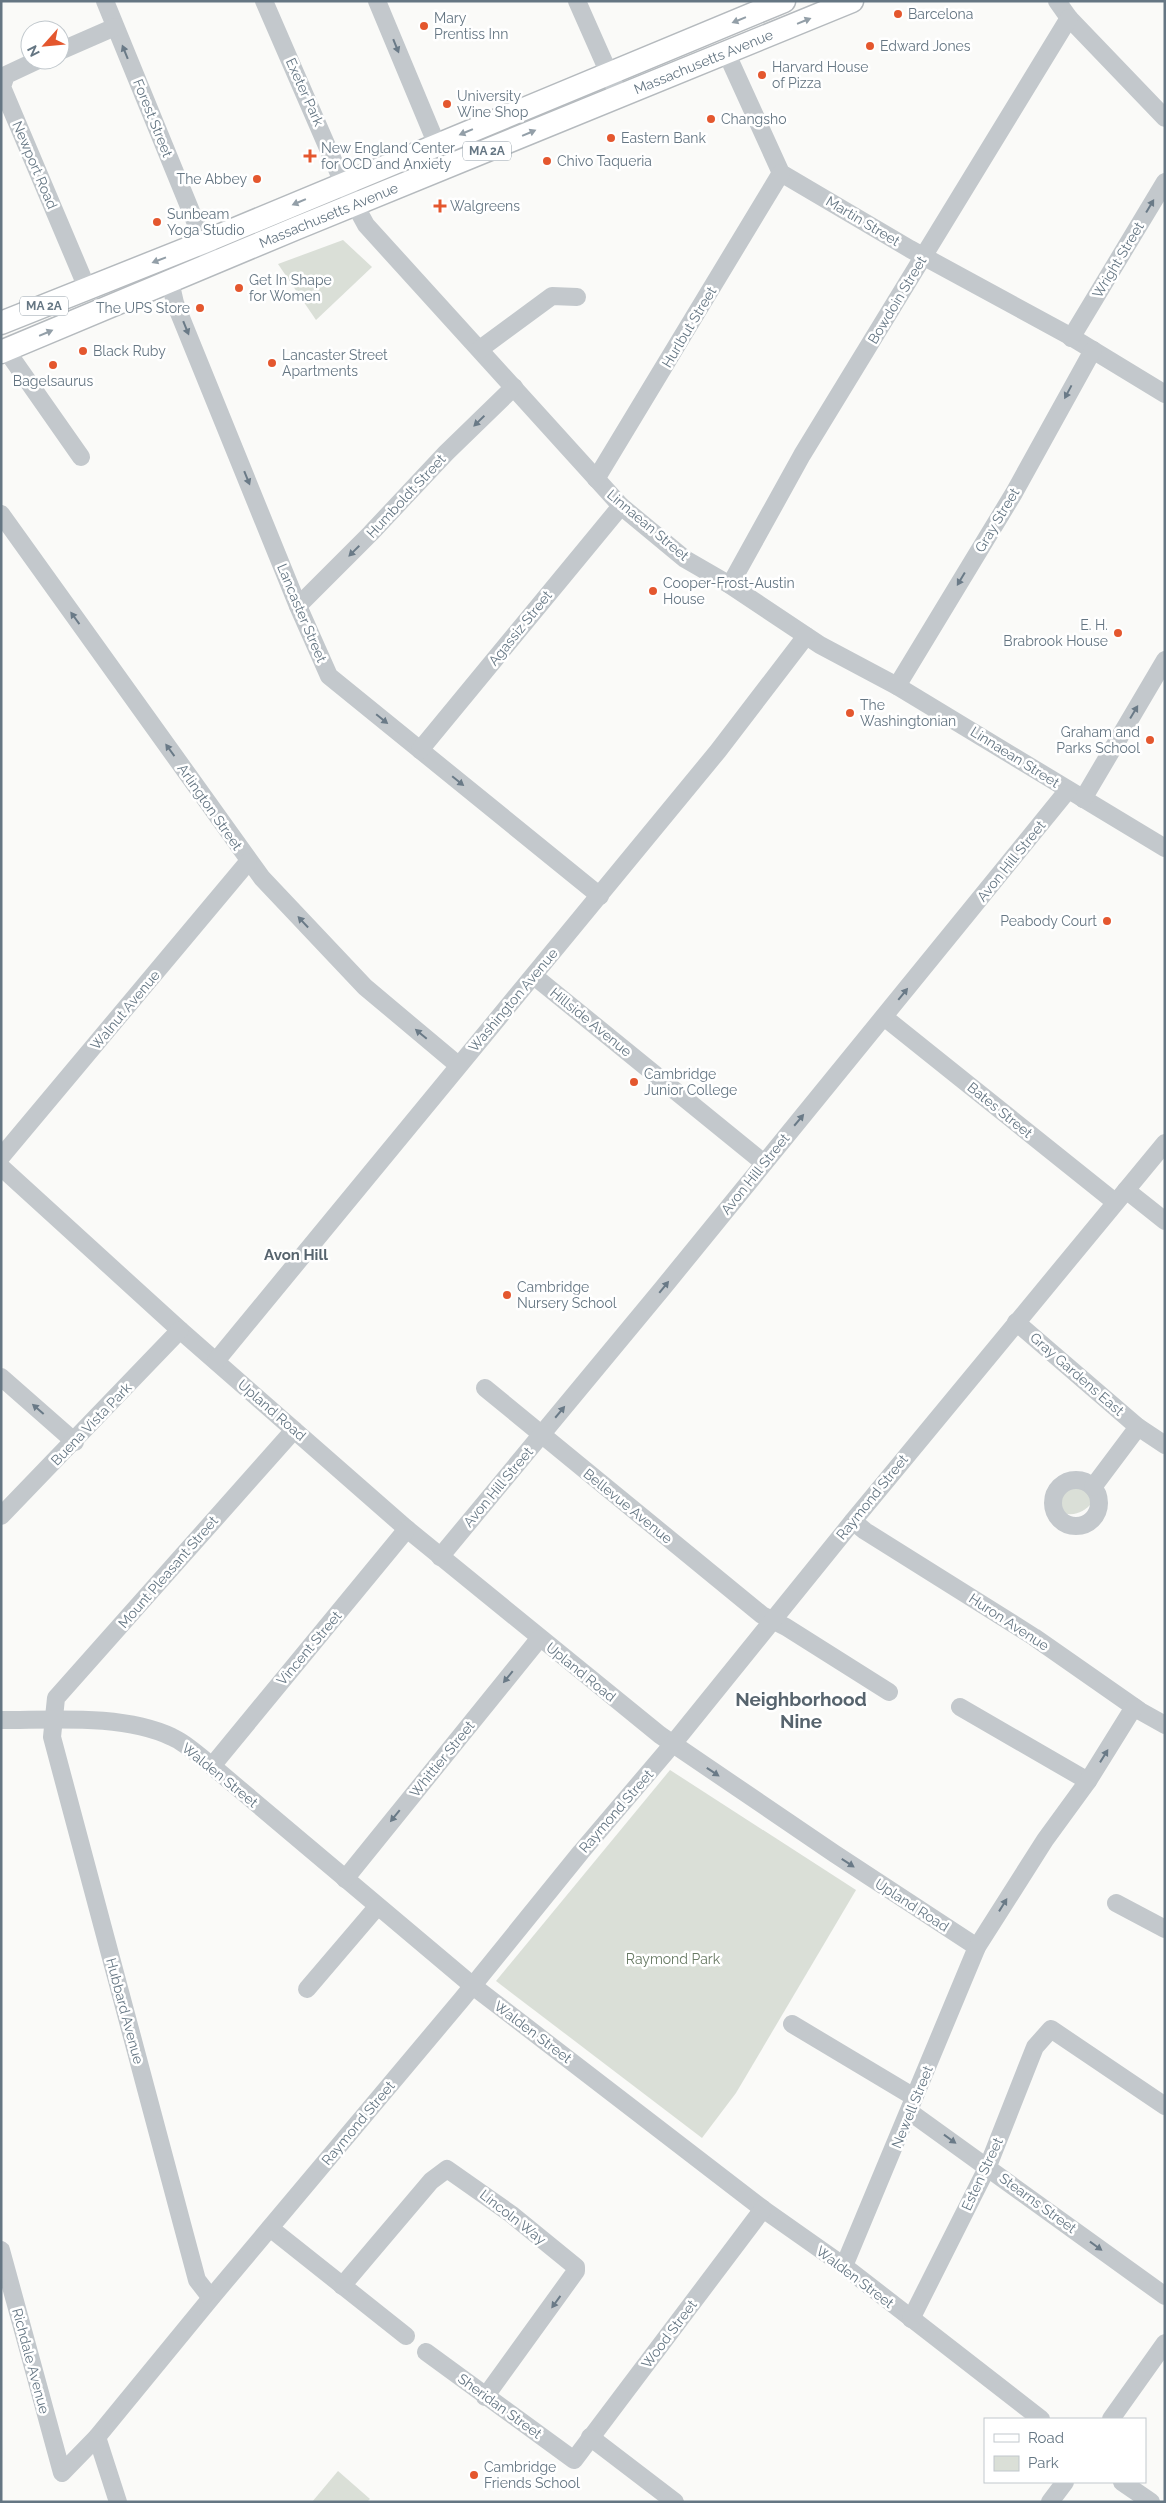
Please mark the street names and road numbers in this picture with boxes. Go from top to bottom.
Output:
street label: Massachusetts Avenue [632,26,775,97]
street label: Exeter Park [283,55,327,129]
street label: Forest Street [130,77,176,160]
street label: Newport Road [9,119,61,211]
road number: MA 2A [463,142,511,160]
street label: Massachusetts Avenue [257,180,400,251]
street label: Martin Street [823,193,903,249]
street label: Wright Street [1089,219,1147,301]
street label: Bowdoin Street [865,253,930,347]
street label: Hurlbut Street [659,283,720,370]
road number: MA 2A [20,296,68,316]
street label: Humboldt Street [363,451,449,541]
street label: Gray Street [972,485,1023,555]
street label: Linnaean Street [604,486,692,564]
street label: Lancaster Street [274,561,330,665]
street label: Agassiz Street [485,587,555,669]
street label: Linnaean Street [968,723,1063,791]
street label: Arlington Street [174,761,246,853]
street label: Avon Hill Street [974,817,1049,905]
street label: Washington Avenue [465,945,561,1055]
street label: Walnut Avenue [87,967,163,1053]
street label: Hillside Avenue [547,984,635,1060]
street label: Bates Street [964,1079,1036,1141]
street label: Avon Hill Street [718,1130,793,1218]
street label: Gray Gardens East [1027,1329,1127,1419]
street label: Upland Road [235,1376,309,1444]
street label: Buena Vista Park [48,1379,135,1469]
street label: Avon Hill Street [460,1444,536,1530]
street label: Raymond Street [833,1451,911,1543]
street label: Bellevue Avenue [580,1465,676,1547]
street label: Mount Pleasant Street [115,1513,221,1631]
street label: Huron Avenue [966,1590,1052,1654]
street label: Vincent Street [273,1607,345,1688]
street label: Upland Road [543,1639,619,1705]
street label: Whittier Street [406,1717,478,1800]
street label: Walden Street [179,1740,261,1811]
street label: Raymond Street [576,1766,657,1856]
street label: Upland Road [872,1875,952,1935]
street label: Hubbard Avenue [103,1956,147,2066]
street label: Walden Street [491,1998,575,2066]
street label: Newell Street [888,2063,936,2151]
street label: Raymond Street [318,2078,398,2168]
street label: Esten Street [958,2135,1006,2213]
street label: Stearns Street [996,2170,1080,2236]
street label: Lincoln Way [477,2186,549,2248]
street label: Walden Street [813,2243,897,2311]
street label: Wood Street [638,2296,700,2371]
street label: Richdale Avenue [9,2306,53,2416]
street label: Sheridan Street [455,2370,545,2442]

